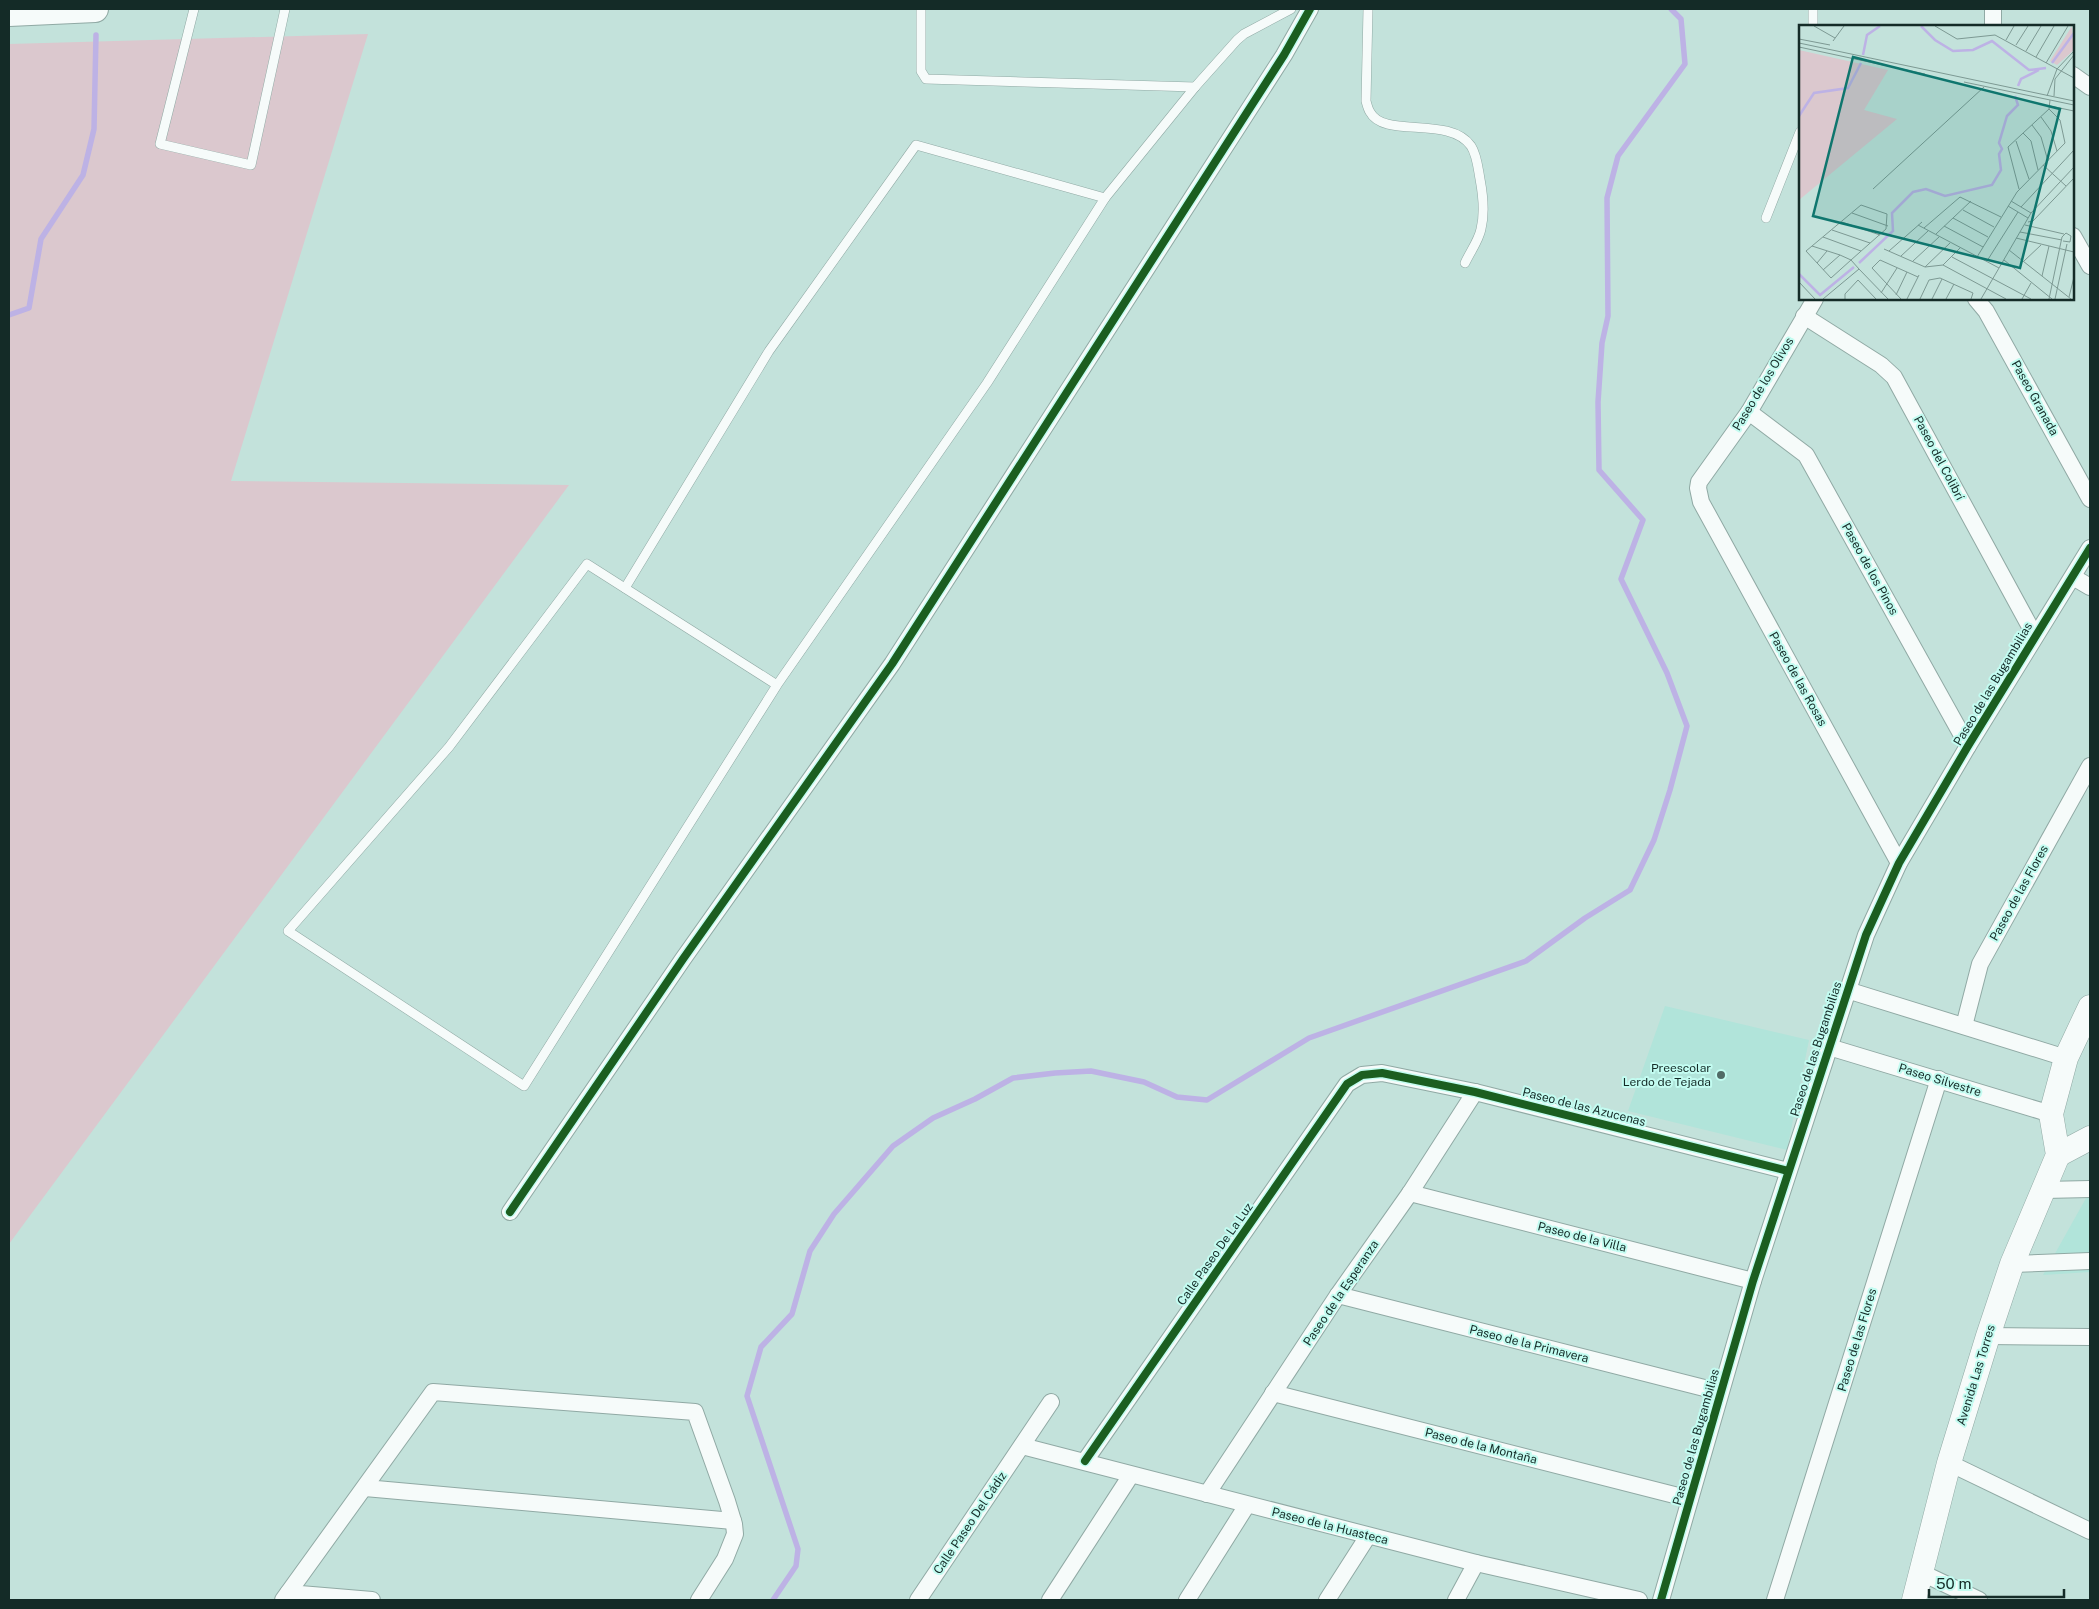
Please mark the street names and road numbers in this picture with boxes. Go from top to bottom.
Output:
street label: Paseo de los Olivos [1730,335,1796,433]
street label: Paseo Granada [2009,358,2061,438]
street label: Paseo del Colibrí [1911,413,1968,503]
street label: Paseo de los Pinos [1839,521,1901,617]
street label: Paseo de las Bugambilias [1951,620,2035,748]
street label: Paseo de las Rosas [1766,629,1830,729]
street label: Paseo de las Flores [1987,843,2051,943]
street label: Paseo de las Bugambilias [1788,980,1844,1118]
street label: Paseo Silvestre [1897,1061,1983,1099]
street label: Paseo de las Azucenas [1521,1085,1647,1129]
street label: Calle Paseo De La Luz [1174,1200,1256,1308]
street label: Paseo de la Villa [1536,1219,1628,1255]
street label: Paseo de la Esperanza [1300,1238,1382,1348]
street label: Paseo de las Flores [1835,1287,1879,1393]
street label: Paseo de la Primavera [1468,1322,1590,1366]
street label: Avenida Las Torres [1954,1323,1998,1427]
street label: Paseo de las Bugambilias [1670,1367,1722,1507]
street label: Paseo de la Montaña [1423,1425,1539,1467]
street label: Calle Paseo Del Cádiz [931,1469,1010,1577]
street label: Paseo de la Huasteca [1270,1505,1390,1547]

